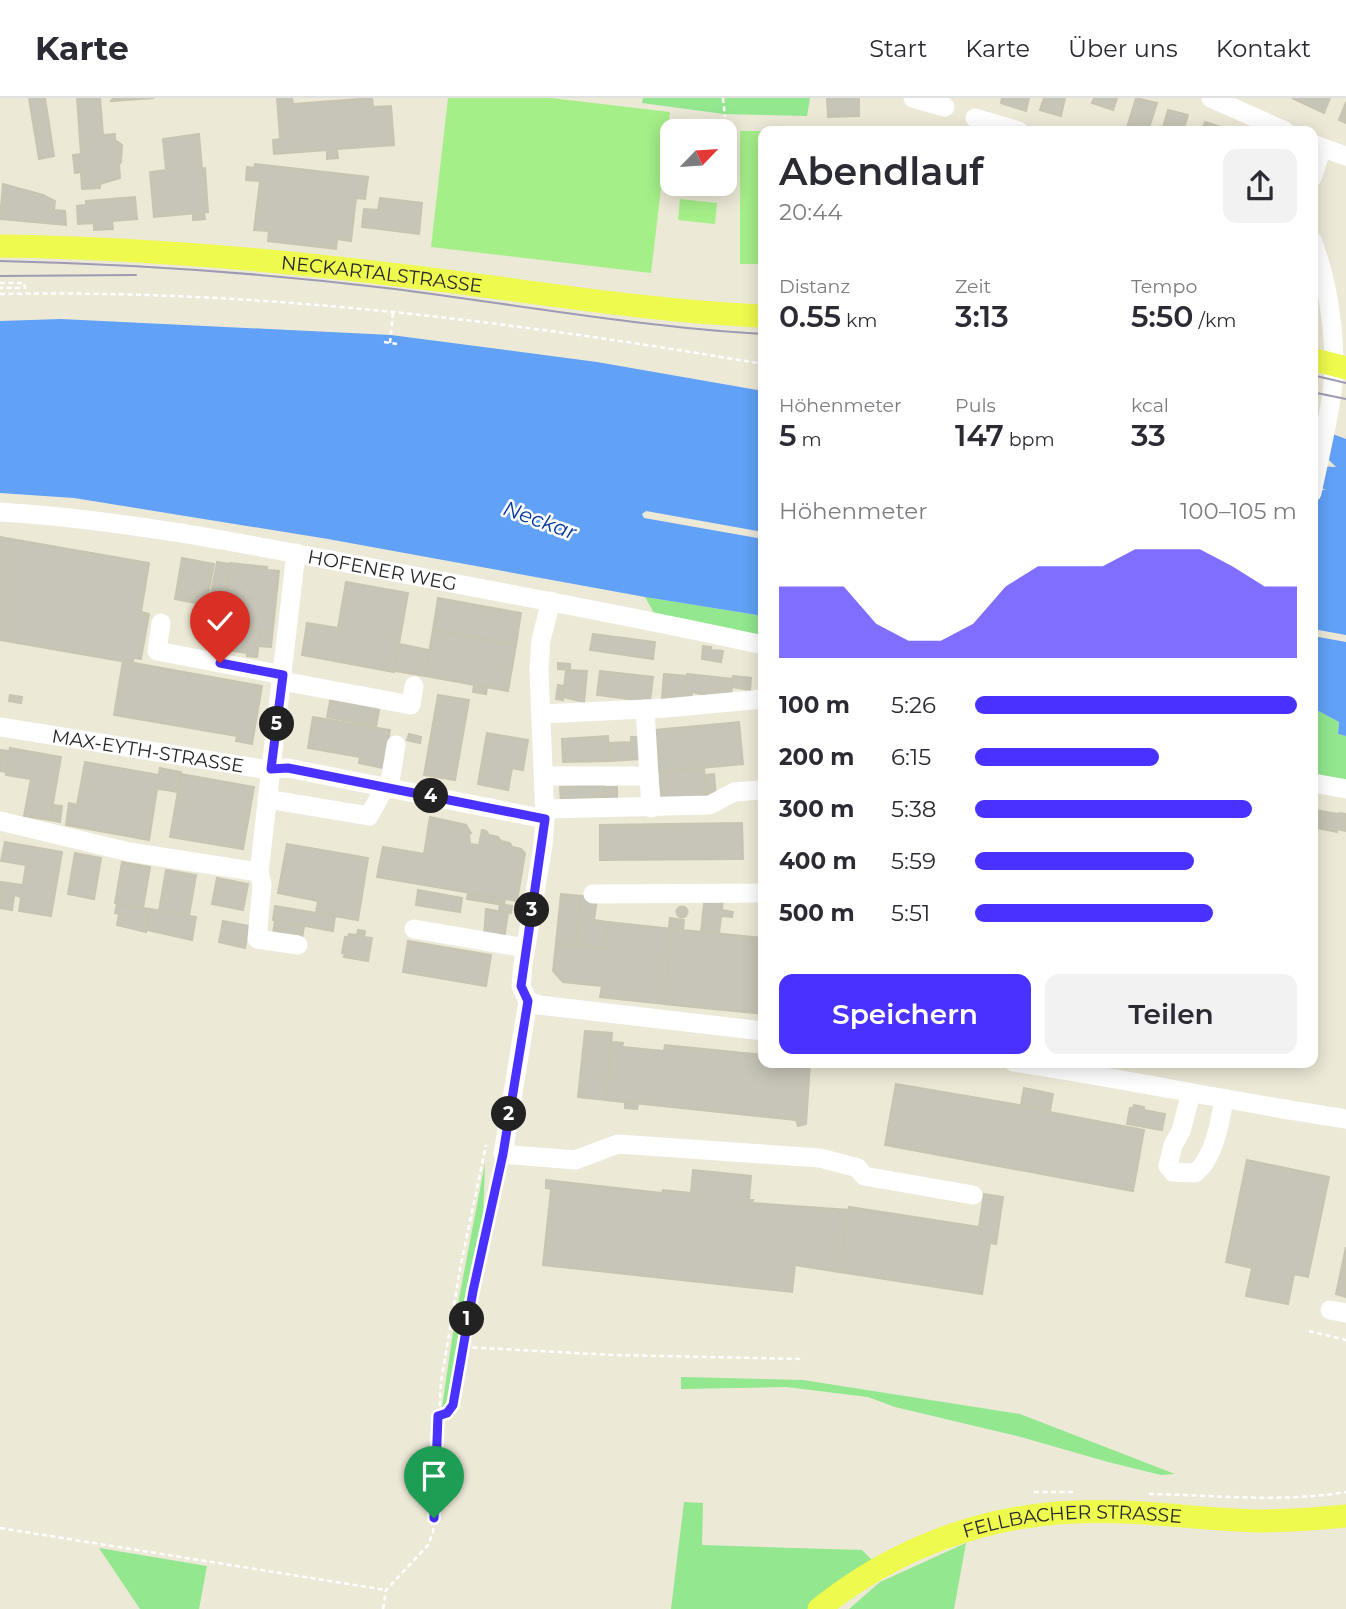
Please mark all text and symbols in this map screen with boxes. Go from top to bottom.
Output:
text: Karte [35,28,129,68]
text: Start [869,34,927,63]
text: Karte [965,34,1030,63]
text: Über uns [1068,34,1178,63]
text: Kontakt [1216,34,1311,63]
north arrow [660,119,737,196]
map controls [660,119,737,196]
text: Abendlauf [779,148,983,195]
button: share [1223,149,1297,223]
text: 20:44 [779,198,843,226]
street label: NECKARTALSTRASSE [280,251,484,297]
text: Distanz [779,275,850,298]
text: Zeit [955,275,991,298]
text: Tempo [1131,275,1197,298]
text: 0.55 [779,298,841,335]
text: 3:13 [955,298,1009,335]
text: 5:50 [1131,298,1194,335]
text: km [841,309,877,332]
text: /km [1194,309,1236,332]
text: Höhenmeter [779,394,902,417]
text: Puls [955,394,996,417]
text: kcal [1131,394,1169,417]
text: 5 [779,417,797,454]
text: 147 [955,417,1004,454]
text: 33 [1131,417,1166,454]
text: m [797,428,822,451]
text: bpm [1004,428,1055,451]
water label: Neckar [500,495,581,545]
text: Höhenmeter [779,497,927,525]
text: 100–105 m [1180,497,1297,525]
street label: HOFENER WEG [306,544,459,595]
pin [190,591,250,663]
icon: check [201,602,239,640]
text: 100 m [779,691,850,719]
text: 5:26 [891,691,936,719]
pin: 5 [260,706,294,742]
text: 5 [271,712,282,735]
street label: MAX-EYTH-STRASSE [50,724,246,777]
text: 200 m [779,743,854,771]
text: 6:15 [891,743,931,771]
pin: 4 [414,778,448,814]
text: 4 [424,784,437,807]
text: 300 m [779,795,855,823]
text: 5:38 [891,795,937,823]
text: 400 m [779,847,857,875]
text: 5:59 [891,847,936,875]
pin: 3 [514,892,550,928]
text: 3 [526,898,537,921]
text: 500 m [779,899,855,927]
text: 5:51 [891,899,930,927]
button: Speichern [779,974,1031,1054]
button: Teilen [1045,974,1297,1054]
pin: 2 [491,1096,526,1132]
text: 2 [503,1102,514,1125]
pin: 1 [449,1302,484,1336]
text: 1 [463,1307,470,1330]
pin [404,1446,464,1518]
icon: arrive [415,1457,453,1495]
street label: FELLBACHER STRASSE [960,1500,1183,1542]

